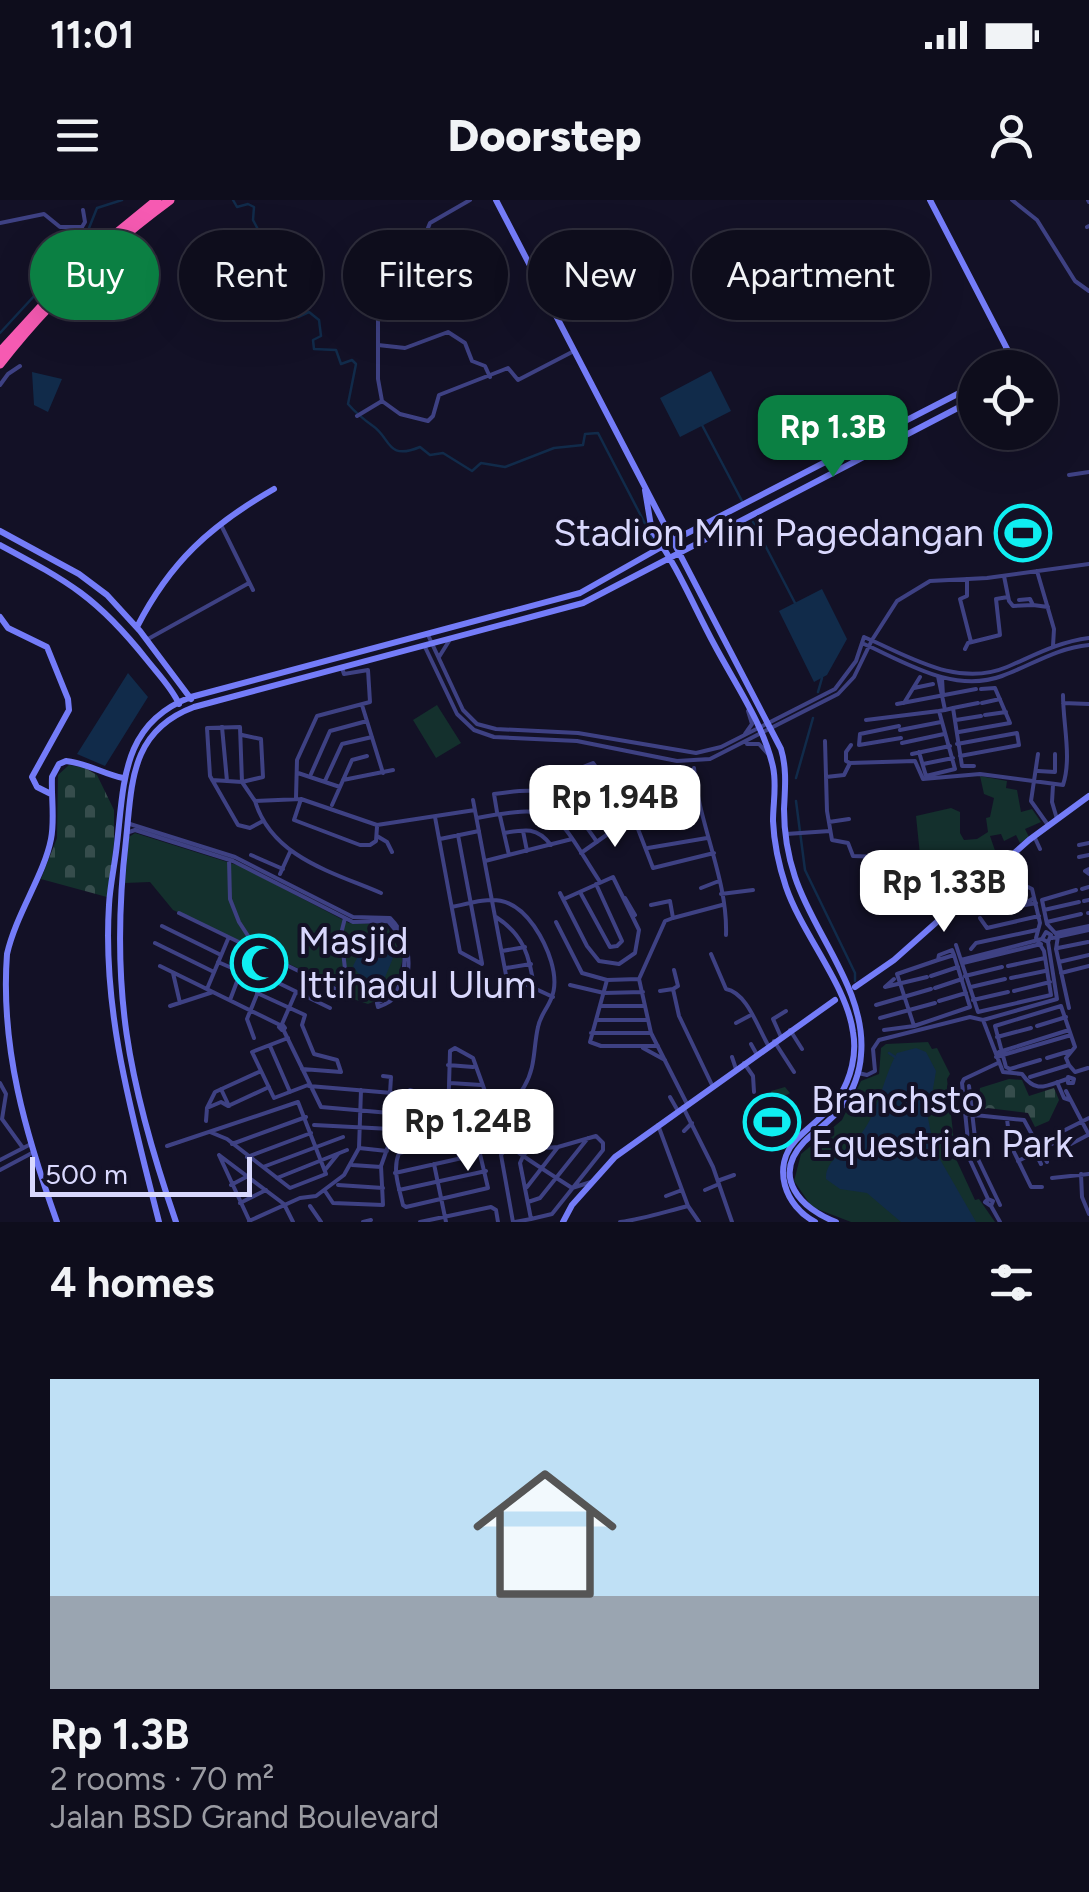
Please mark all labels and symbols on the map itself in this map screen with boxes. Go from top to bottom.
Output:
pin: Rp 1.3B [741,395,925,480]
sports icon: Stadion Mini Pagedangan [993,503,1053,563]
place label: Stadion Mini Pagedangan [553,510,984,556]
pin: Rp 1.94B [512,765,718,850]
pin: Rp 1.33B [841,850,1047,935]
place label: Masjid Ittihadul Ulum [298,918,536,1008]
mosque icon: Masjid Ittihadul Ulum [229,933,289,993]
place label: Branchsto Equestrian Park [811,1077,1074,1167]
pin: Rp 1.24B [365,1089,571,1174]
sports icon: Branchsto Equestrian Park [742,1092,802,1152]
scale bar [30,1152,252,1196]

